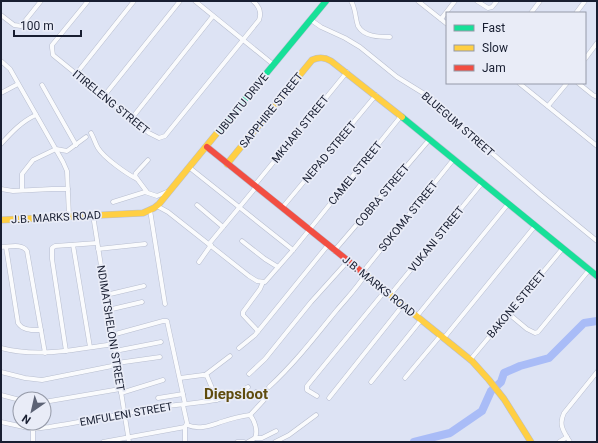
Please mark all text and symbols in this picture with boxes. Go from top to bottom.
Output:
scale bar [14,12,81,38]
legend [446,12,586,84]
text: 100 m [20,19,54,33]
text: Fast [482,21,505,35]
text: Slow [482,41,508,55]
text: Jam [482,61,506,75]
street label: ITIRELENG STREET [70,68,152,138]
street label: SAPPHIRE STREET [237,70,306,151]
street label: UBUNTU DRIVE [214,71,271,138]
street label: BLUEGUM STREET [419,89,497,160]
street label: MKHARI STREET [269,93,332,166]
street label: NEPAD STREET [300,119,359,186]
street label: CAMEL STREET [326,139,385,208]
street label: COBRA STREET [353,161,412,229]
street label: SOKOMA STREET [376,178,441,254]
street label: VUKANI STREET [406,203,467,275]
street label: J.B. MARKS ROAD [11,209,101,226]
street label: J.B. MARKS ROAD [340,253,418,320]
street label: NDIMATSHELONI STREET [94,264,127,392]
street label: BAKONE STREET [484,268,549,341]
district label: Diepsloot [204,385,268,403]
north arrow [12,391,52,431]
street label: EMFULENI STREET [79,400,174,429]
text: N [20,411,34,426]

